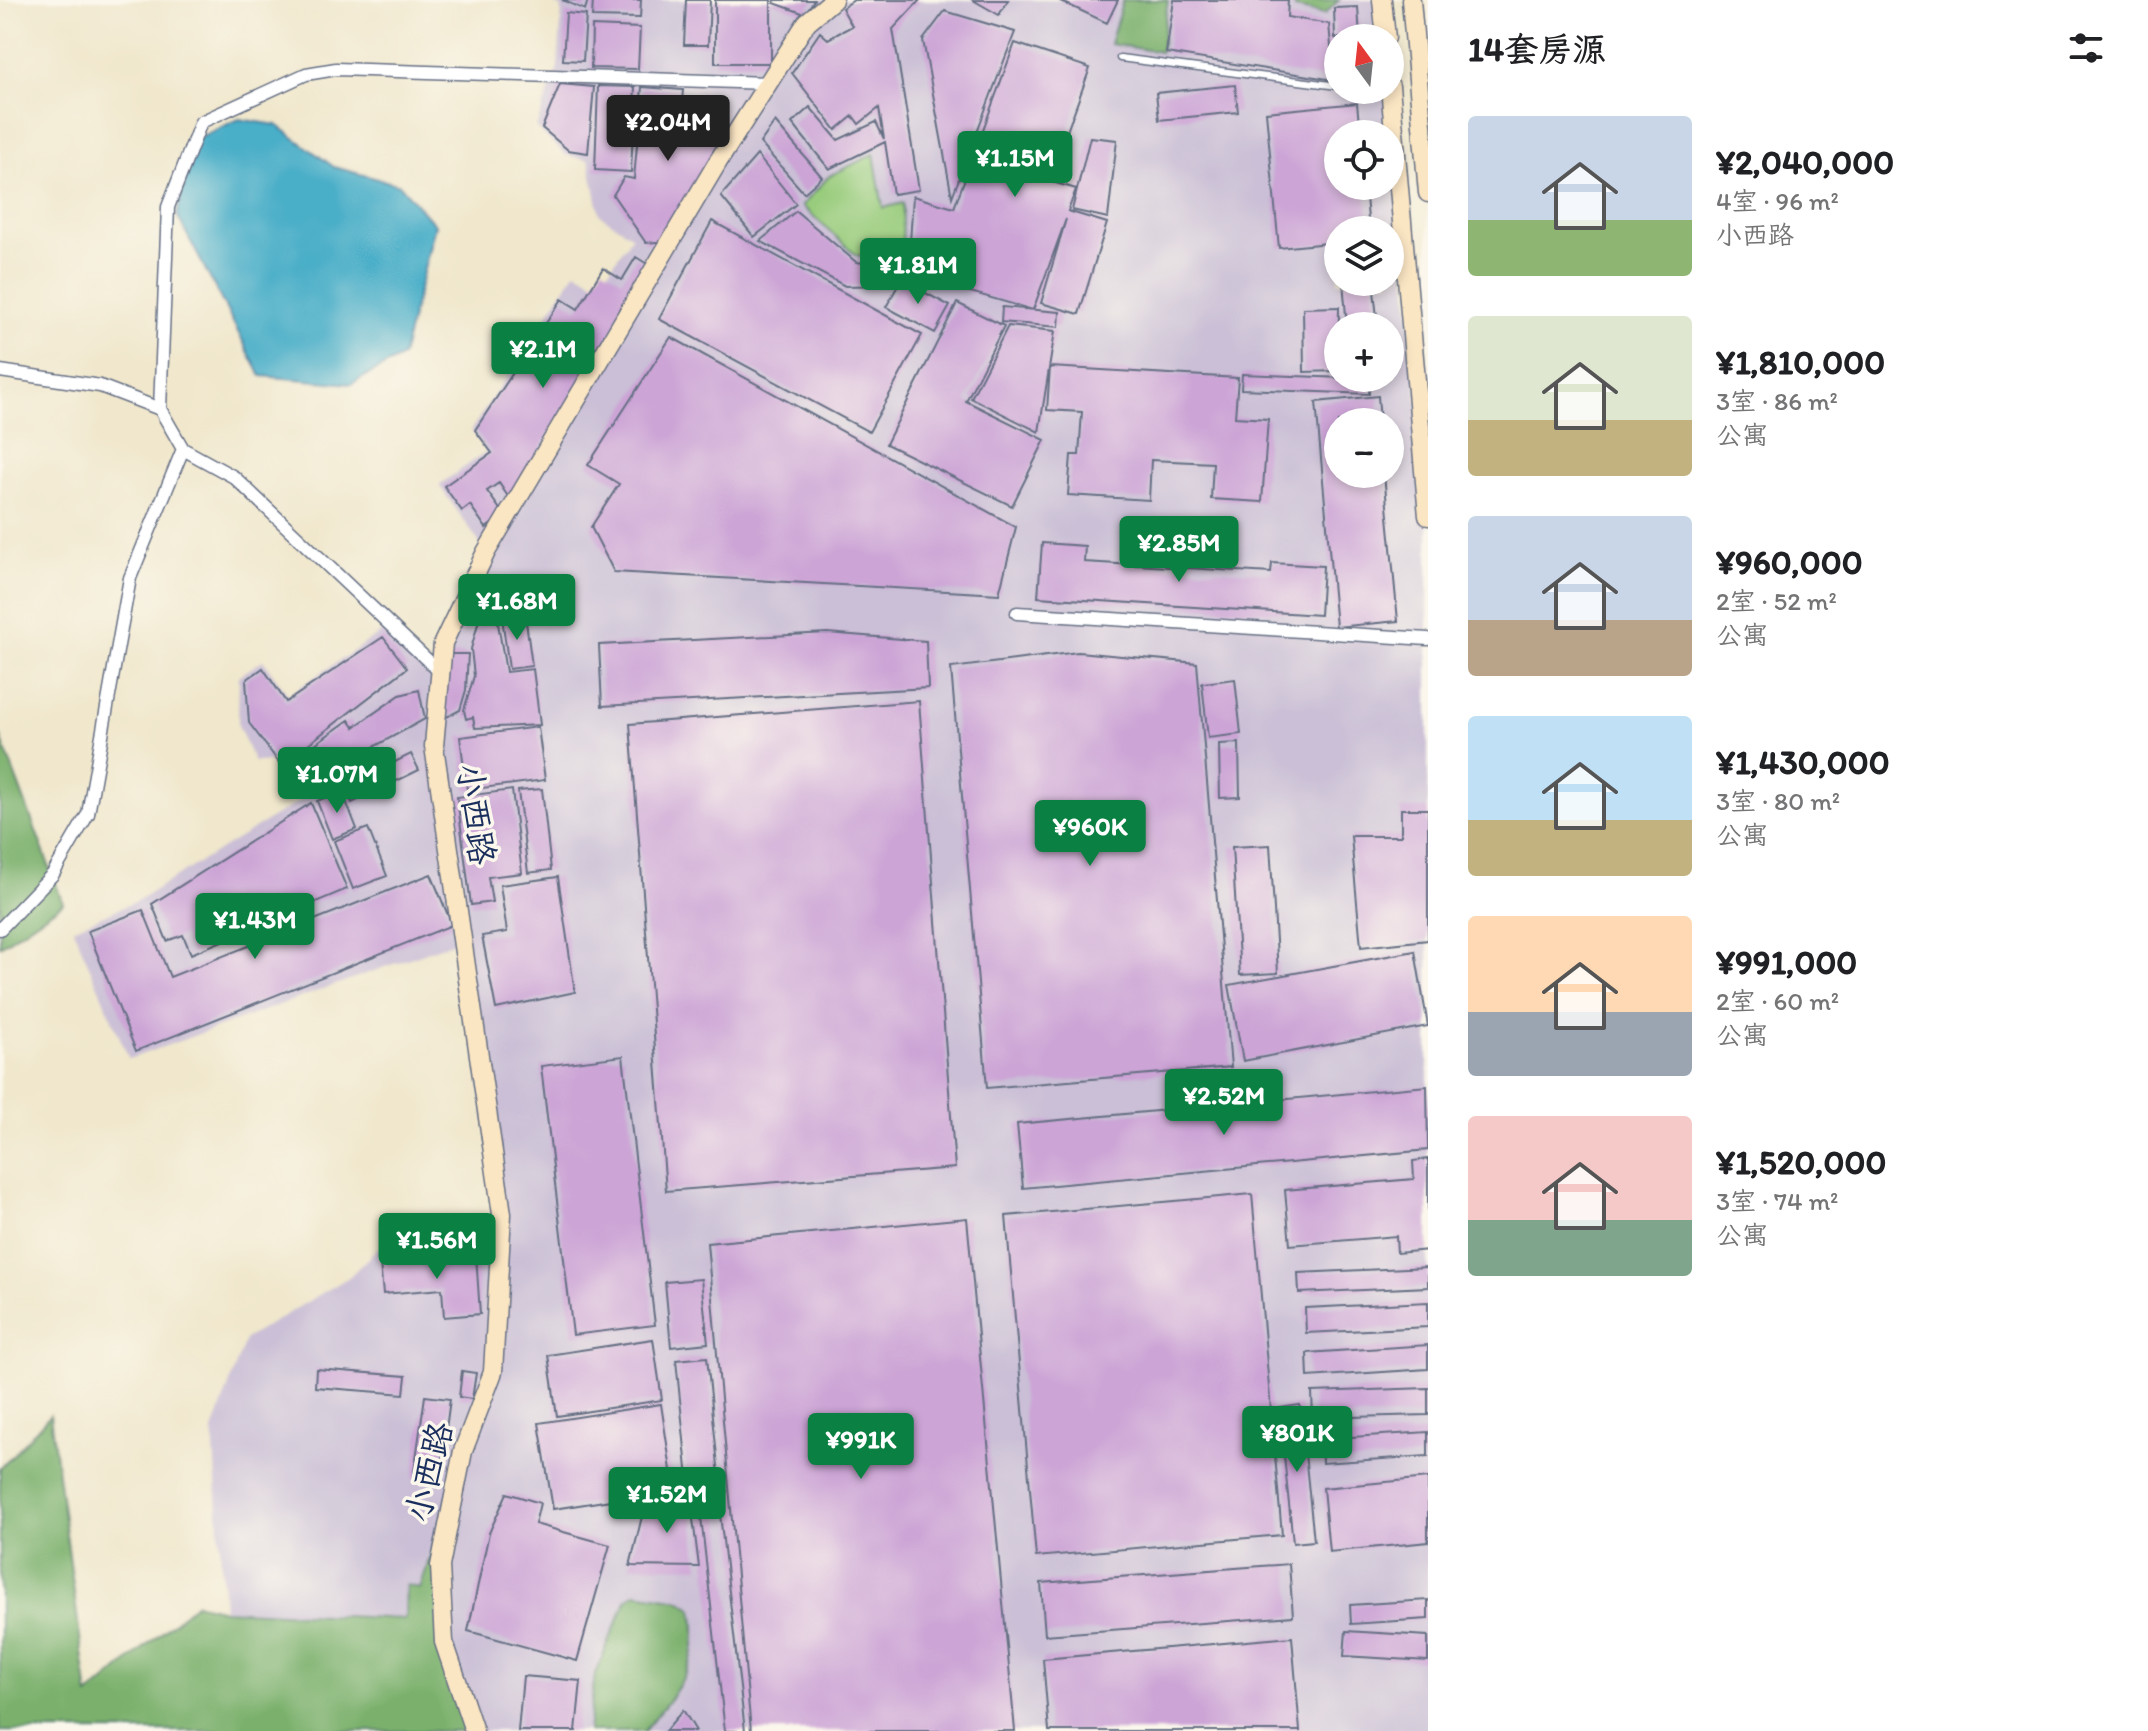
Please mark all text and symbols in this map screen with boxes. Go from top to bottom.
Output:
north arrow [1324,24,1404,104]
map controls [1324,24,1404,488]
icon: filters [2064,26,2108,70]
text: 14套房源 [1468,29,1606,70]
pin: ¥2.04M [603,95,733,163]
text: ¥2.04M [625,105,711,137]
button: locate [1324,120,1404,200]
pin: ¥1.15M [950,131,1080,199]
text: ¥1.15M [975,141,1055,173]
text: ¥2,040,000 [1716,142,1894,183]
icon: home [1532,148,1628,244]
text: 4室 · 96 m² [1716,185,1839,217]
button: layers [1324,216,1404,296]
text: 小西路 [1716,219,1794,251]
pin: ¥1.81M [853,238,983,306]
text: ¥1.81M [878,248,958,280]
button: + [1324,312,1404,392]
pin: ¥2.1M [487,322,599,390]
text: ¥2.1M [509,332,577,364]
text: ¥1,810,000 [1716,342,1885,383]
icon: home [1532,348,1628,444]
text: 3室 · 86 m² [1716,385,1838,417]
button: − [1324,408,1404,488]
text: 公寓 [1716,419,1768,451]
pin: ¥2.85M [1114,516,1244,584]
text: ¥2.85M [1138,526,1220,558]
text: ¥960,000 [1716,542,1863,583]
icon: home [1532,548,1628,644]
pin: ¥1.68M [452,574,582,642]
text: ¥1.68M [476,584,558,616]
text: 2室 · 52 m² [1716,585,1837,617]
text: 公寓 [1716,619,1768,651]
text: ¥1,430,000 [1716,742,1890,783]
pin: ¥1.07M [272,747,402,815]
icon: home [1532,748,1628,844]
text: ¥1.07M [296,757,378,789]
street label: 小西路 [449,761,503,867]
text: 3室 · 80 m² [1716,785,1840,817]
pin: ¥960K [1034,800,1146,868]
text: ¥960K [1053,810,1127,842]
text: 公寓 [1716,819,1768,851]
pin: ¥1.43M [190,893,320,961]
text: ¥1.43M [213,903,297,935]
text: ¥991,000 [1716,942,1857,983]
icon: home [1532,948,1628,1044]
text: 2室 · 60 m² [1716,985,1839,1017]
text: 公寓 [1716,1019,1768,1051]
pin: ¥2.52M [1159,1069,1289,1137]
text: ¥2.52M [1183,1079,1265,1111]
text: ¥1,520,000 [1716,1142,1886,1183]
icon: home [1532,1148,1628,1244]
text: 3室 · 74 m² [1716,1185,1838,1217]
pin: ¥1.56M [372,1213,502,1281]
text: 公寓 [1716,1219,1768,1251]
text: ¥1.56M [397,1223,477,1255]
pin: ¥801K [1241,1406,1353,1474]
pin: ¥991K [805,1413,917,1481]
text: ¥801K [1260,1416,1334,1448]
street label: 小西路 [397,1418,461,1526]
text: ¥991K [826,1423,896,1455]
pin: ¥1.52M [602,1467,732,1535]
text: ¥1.52M [627,1477,707,1509]

